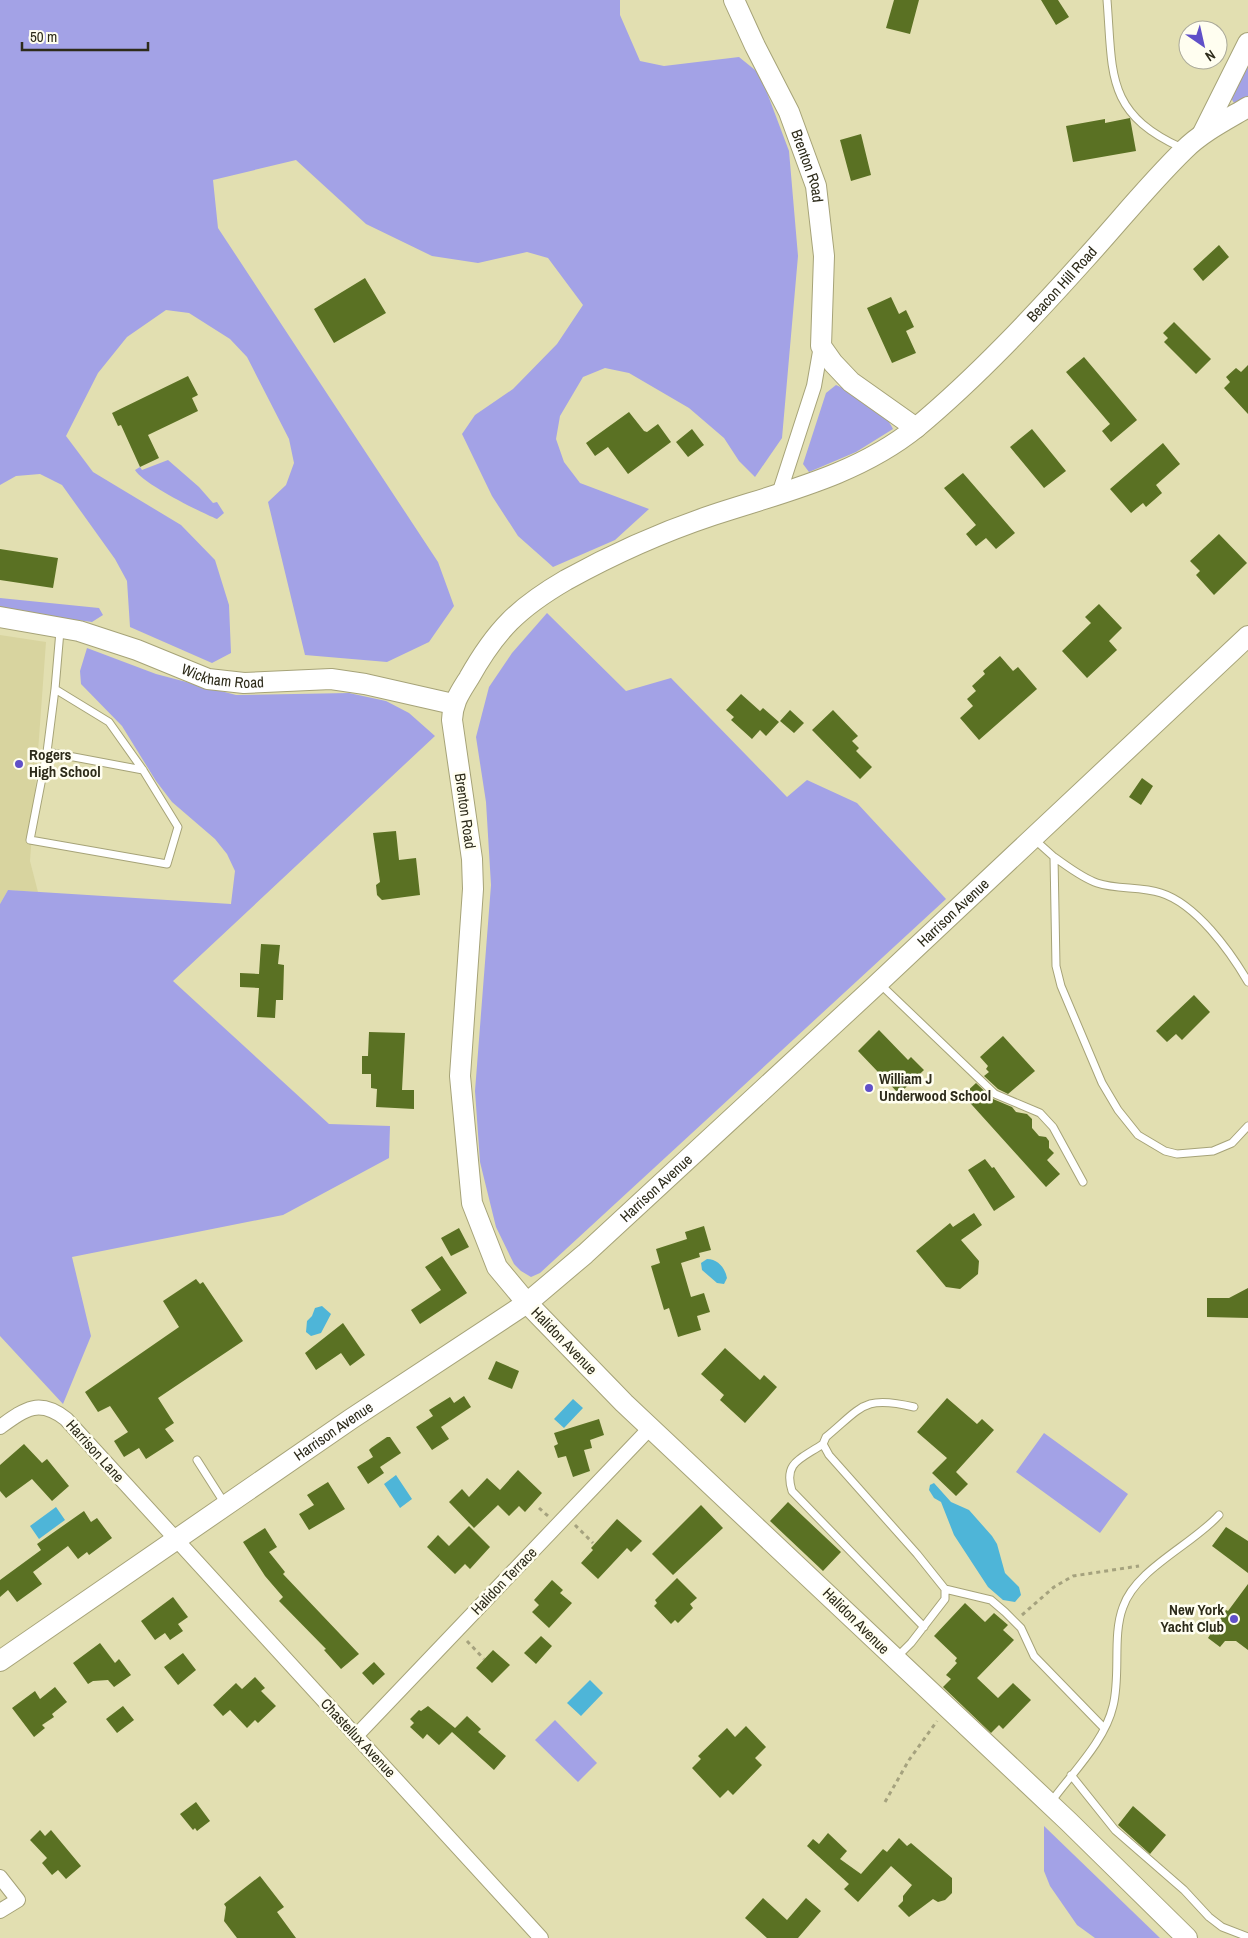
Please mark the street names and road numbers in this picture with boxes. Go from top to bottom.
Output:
street label: Brenton Road [786,126,829,203]
street label: Beacon Hill Road [1022,242,1102,326]
street label: Wickham Road [178,658,264,693]
street label: Brenton Road [450,772,481,850]
street label: Harrison Avenue [912,873,993,951]
street label: Harrison Avenue [615,1149,697,1227]
street label: Halidon Avenue [527,1302,602,1379]
street label: Harrison Avenue [290,1396,377,1465]
street label: Harrison Lane [61,1415,129,1487]
street label: Halidon Terrace [466,1542,541,1619]
street label: Halidon Avenue [818,1583,895,1659]
street label: Chastellux Avenue [316,1693,401,1782]

